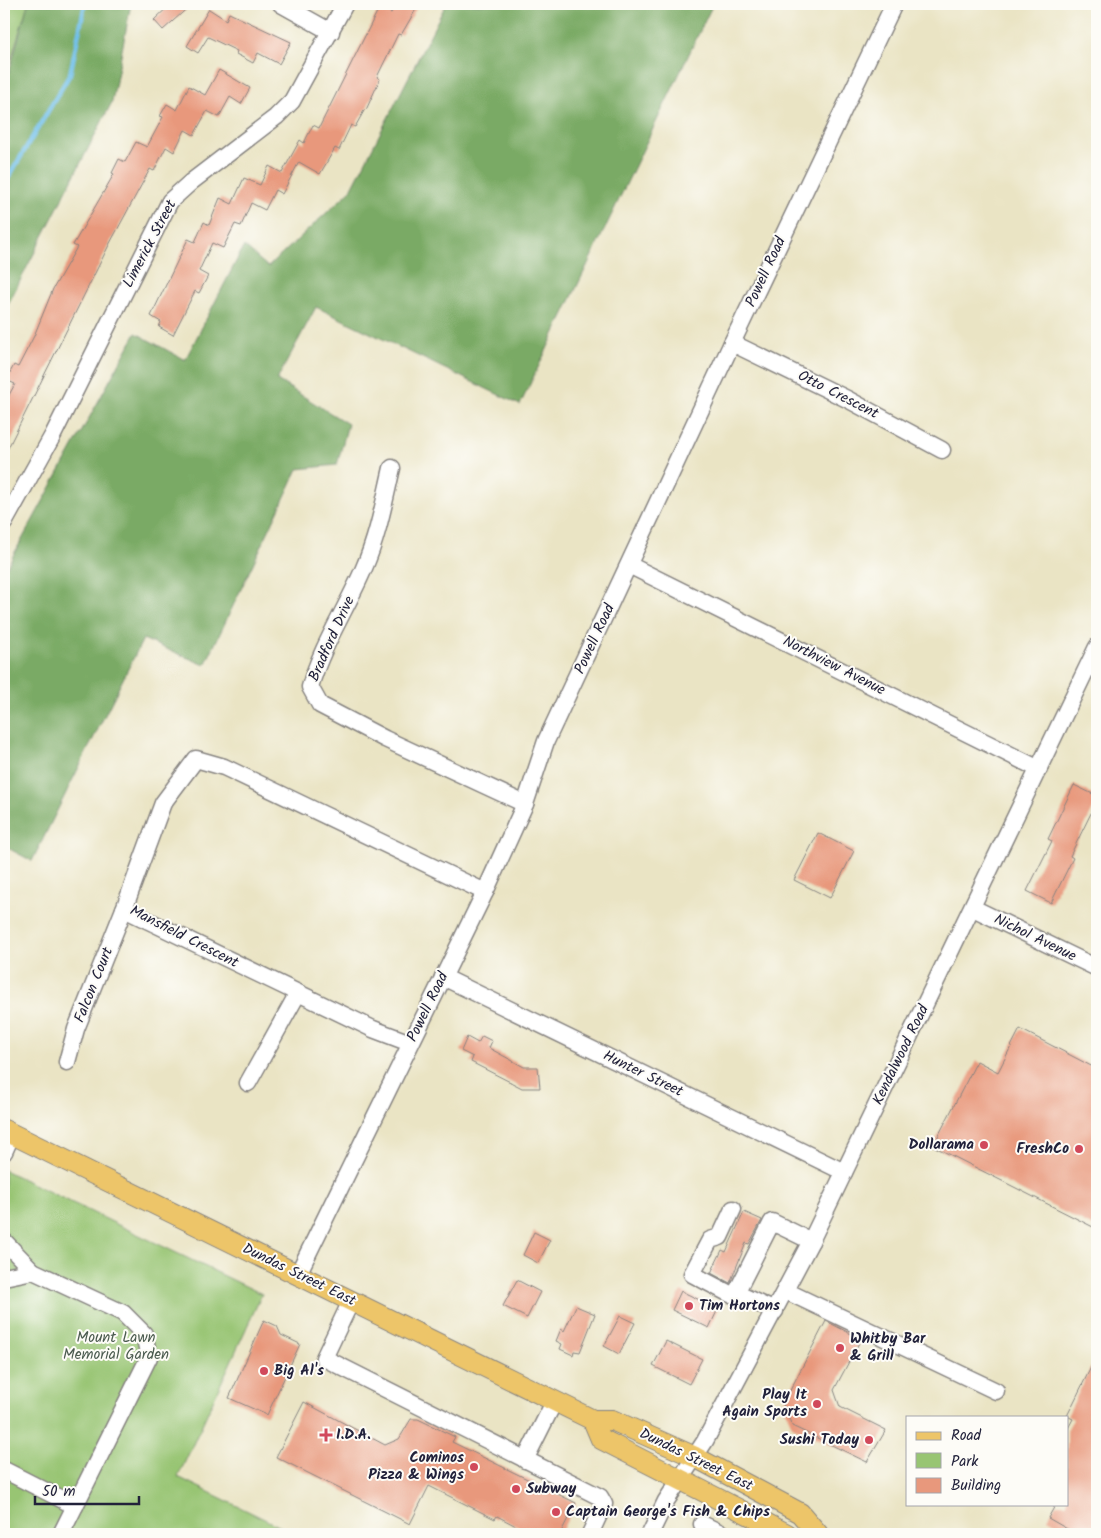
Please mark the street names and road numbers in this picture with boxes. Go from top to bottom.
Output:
street label: Limerick Street [117,195,183,292]
street label: Powell Road [739,232,793,311]
street label: Otto Crescent [793,364,883,426]
street label: Bradford Drive [302,592,362,686]
street label: Powell Road [568,599,622,678]
street label: Northview Avenue [778,630,890,702]
street label: Mansfield Crescent [125,899,243,975]
street label: Nichol Avenue [990,908,1081,968]
street label: Falcon Court [68,943,120,1026]
street label: Powell Road [401,967,455,1046]
street label: Kendalwood Road [866,1000,936,1109]
street label: Hunter Street [599,1044,687,1104]
street label: Dundas Street East [238,1237,360,1313]
street label: Dundas Street East [635,1422,757,1498]

